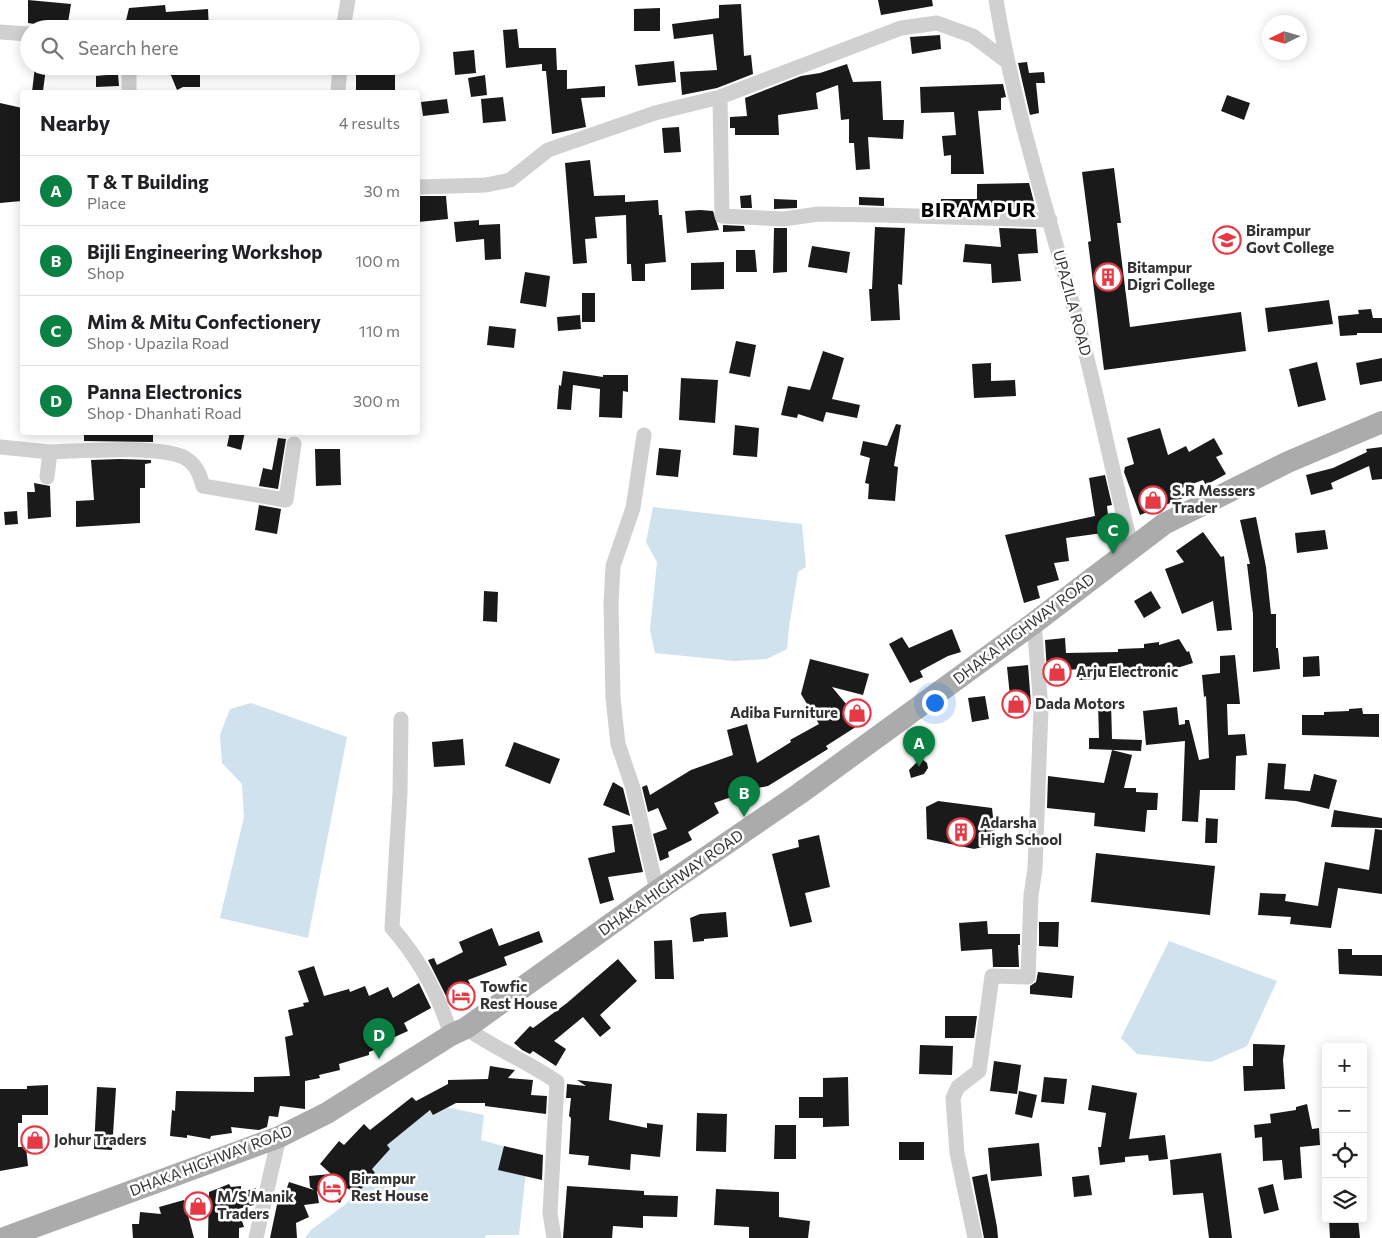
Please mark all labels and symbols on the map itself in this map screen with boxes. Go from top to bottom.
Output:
north arrow [1262,15,1307,60]
district label: BIRAMPUR [921,197,1037,221]
place label: Birampur Govt College [1246,221,1334,256]
school or university icon: Birampur Govt College [1212,225,1242,255]
street label: UPAZILA ROAD [1050,248,1096,358]
place label: Bitampur Digri College [1127,258,1215,293]
building icon: Bitampur Digri College [1093,262,1123,292]
place label: S.R Messers Trader [1172,481,1255,516]
shop icon: S.R Messers Trader [1138,485,1168,515]
pin: C [1097,513,1129,554]
street label: DHAKA HIGHWAY ROAD [949,569,1098,687]
shop icon: Arju Electronic [1042,657,1072,687]
place label: Arju Electronic [1076,662,1178,680]
shop icon: Dada Motors [1001,689,1031,719]
your location [922,690,948,716]
place label: Dada Motors [1035,694,1125,712]
shop icon: Adiba Furniture [842,698,872,728]
place label: Adiba Furniture [730,703,838,721]
pin: A [903,726,935,767]
pin: B [728,776,760,817]
place label: Adarsha High School [980,813,1062,848]
building icon: Adarsha High School [946,817,976,847]
street label: DHAKA HIGHWAY ROAD [595,825,746,939]
place label: Towfic Rest House [480,977,558,1012]
hotel icon: Towfic Rest House [446,981,476,1011]
pin: D [363,1018,395,1059]
street label: DHAKA HIGHWAY ROAD [127,1121,294,1199]
shop icon: Johur Traders [20,1125,50,1155]
place label: Johur Traders [54,1130,146,1148]
place label: Birampur Rest House [351,1169,429,1204]
hotel icon: Birampur Rest House [317,1173,347,1203]
place label: M/S Manik Traders [217,1187,294,1222]
shop icon: M/S Manik Traders [183,1191,213,1221]

